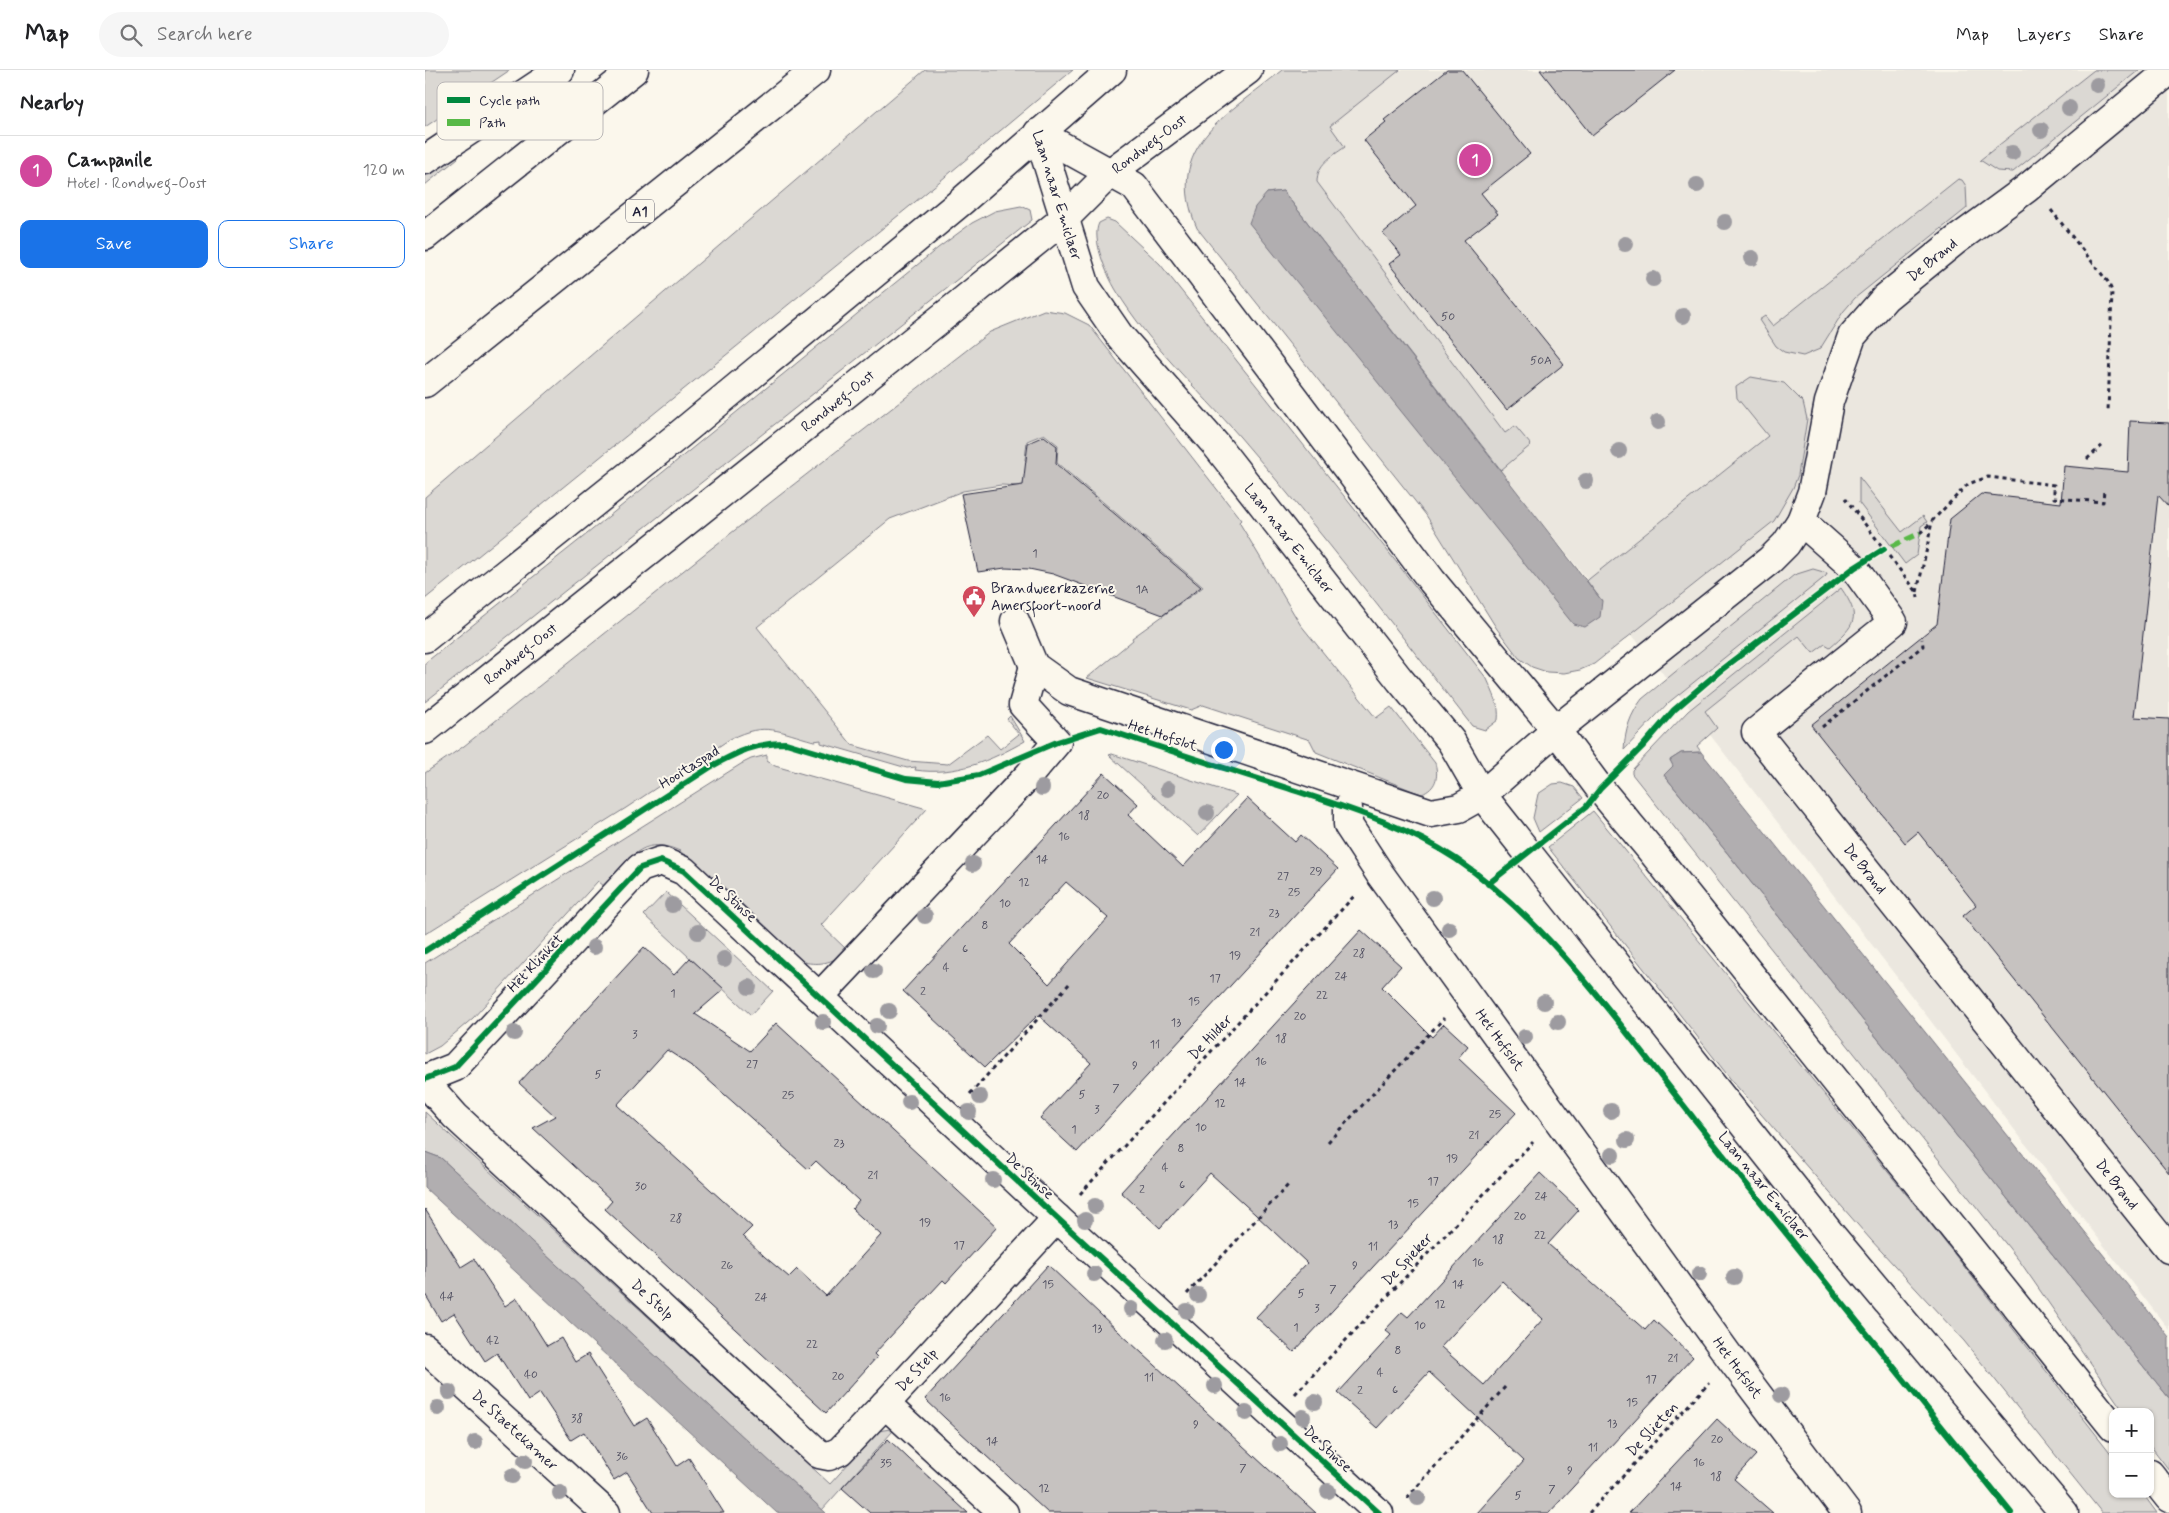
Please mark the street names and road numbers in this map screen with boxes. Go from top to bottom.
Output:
street label: Rondweg-Oost [1108,110,1192,179]
street label: Laan naar Emiclaer [1027,128,1086,263]
road number: A1 [626,200,654,222]
street label: De Brand [1903,234,1962,287]
street label: Rondweg-Oost [797,366,880,437]
street label: Laan naar Emiclaer [1239,480,1338,599]
street label: Rondweg-Oost [480,619,563,690]
street label: Het Hofslot [1125,715,1200,757]
street label: Hooitaspad [655,741,724,794]
street label: De Brand [1838,840,1891,899]
street label: De Stinse [704,872,761,928]
street label: Het Klinket [503,930,568,997]
street label: Het Hofslot [1470,1005,1528,1075]
street label: De Hilder [1184,1010,1238,1065]
street label: Laan naar Emiclaer [1713,1128,1814,1246]
street label: De Stinse [1001,1149,1058,1205]
street label: De Brand [2090,1156,2143,1214]
street label: De Spieker [1378,1228,1438,1291]
street label: De Stolp [626,1275,678,1325]
street label: Het Hofslot [1707,1333,1766,1403]
street label: De Stelp [892,1344,943,1397]
street label: De Staetekamer [467,1386,562,1476]
street label: De Slieten [1622,1398,1683,1461]
street label: De Stinse [1299,1422,1356,1478]

